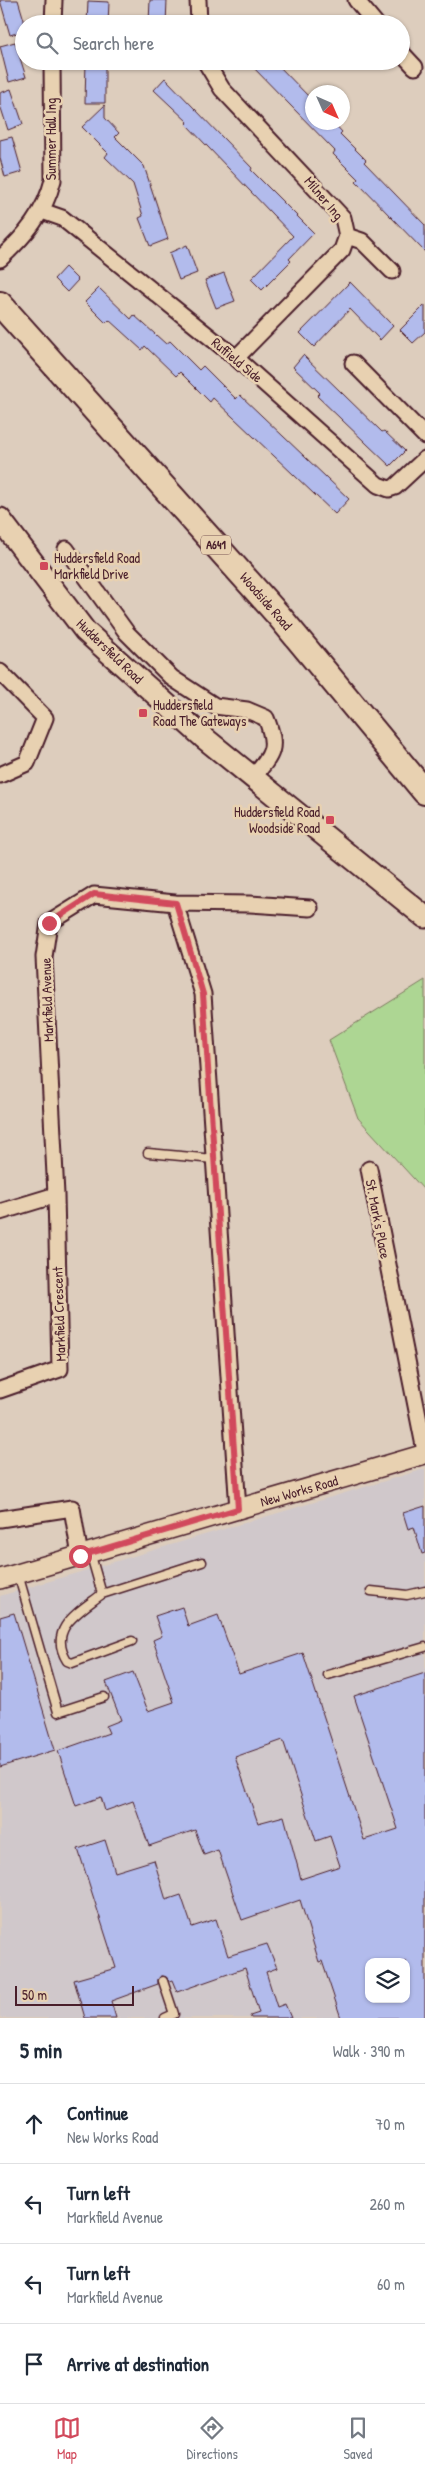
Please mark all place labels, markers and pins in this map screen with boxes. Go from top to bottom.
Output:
place label: Huddersfield Road Markfield Drive [54,548,140,583]
marker: Huddersfield Road Markfield Drive [38,560,50,572]
place label: Huddersfield Road The Gateways [153,695,246,731]
marker: Huddersfield Road The Gateways [137,707,149,719]
place label: Huddersfield Road Woodside Road [234,802,321,837]
marker: Huddersfield Road Woodside Road [324,814,336,826]

